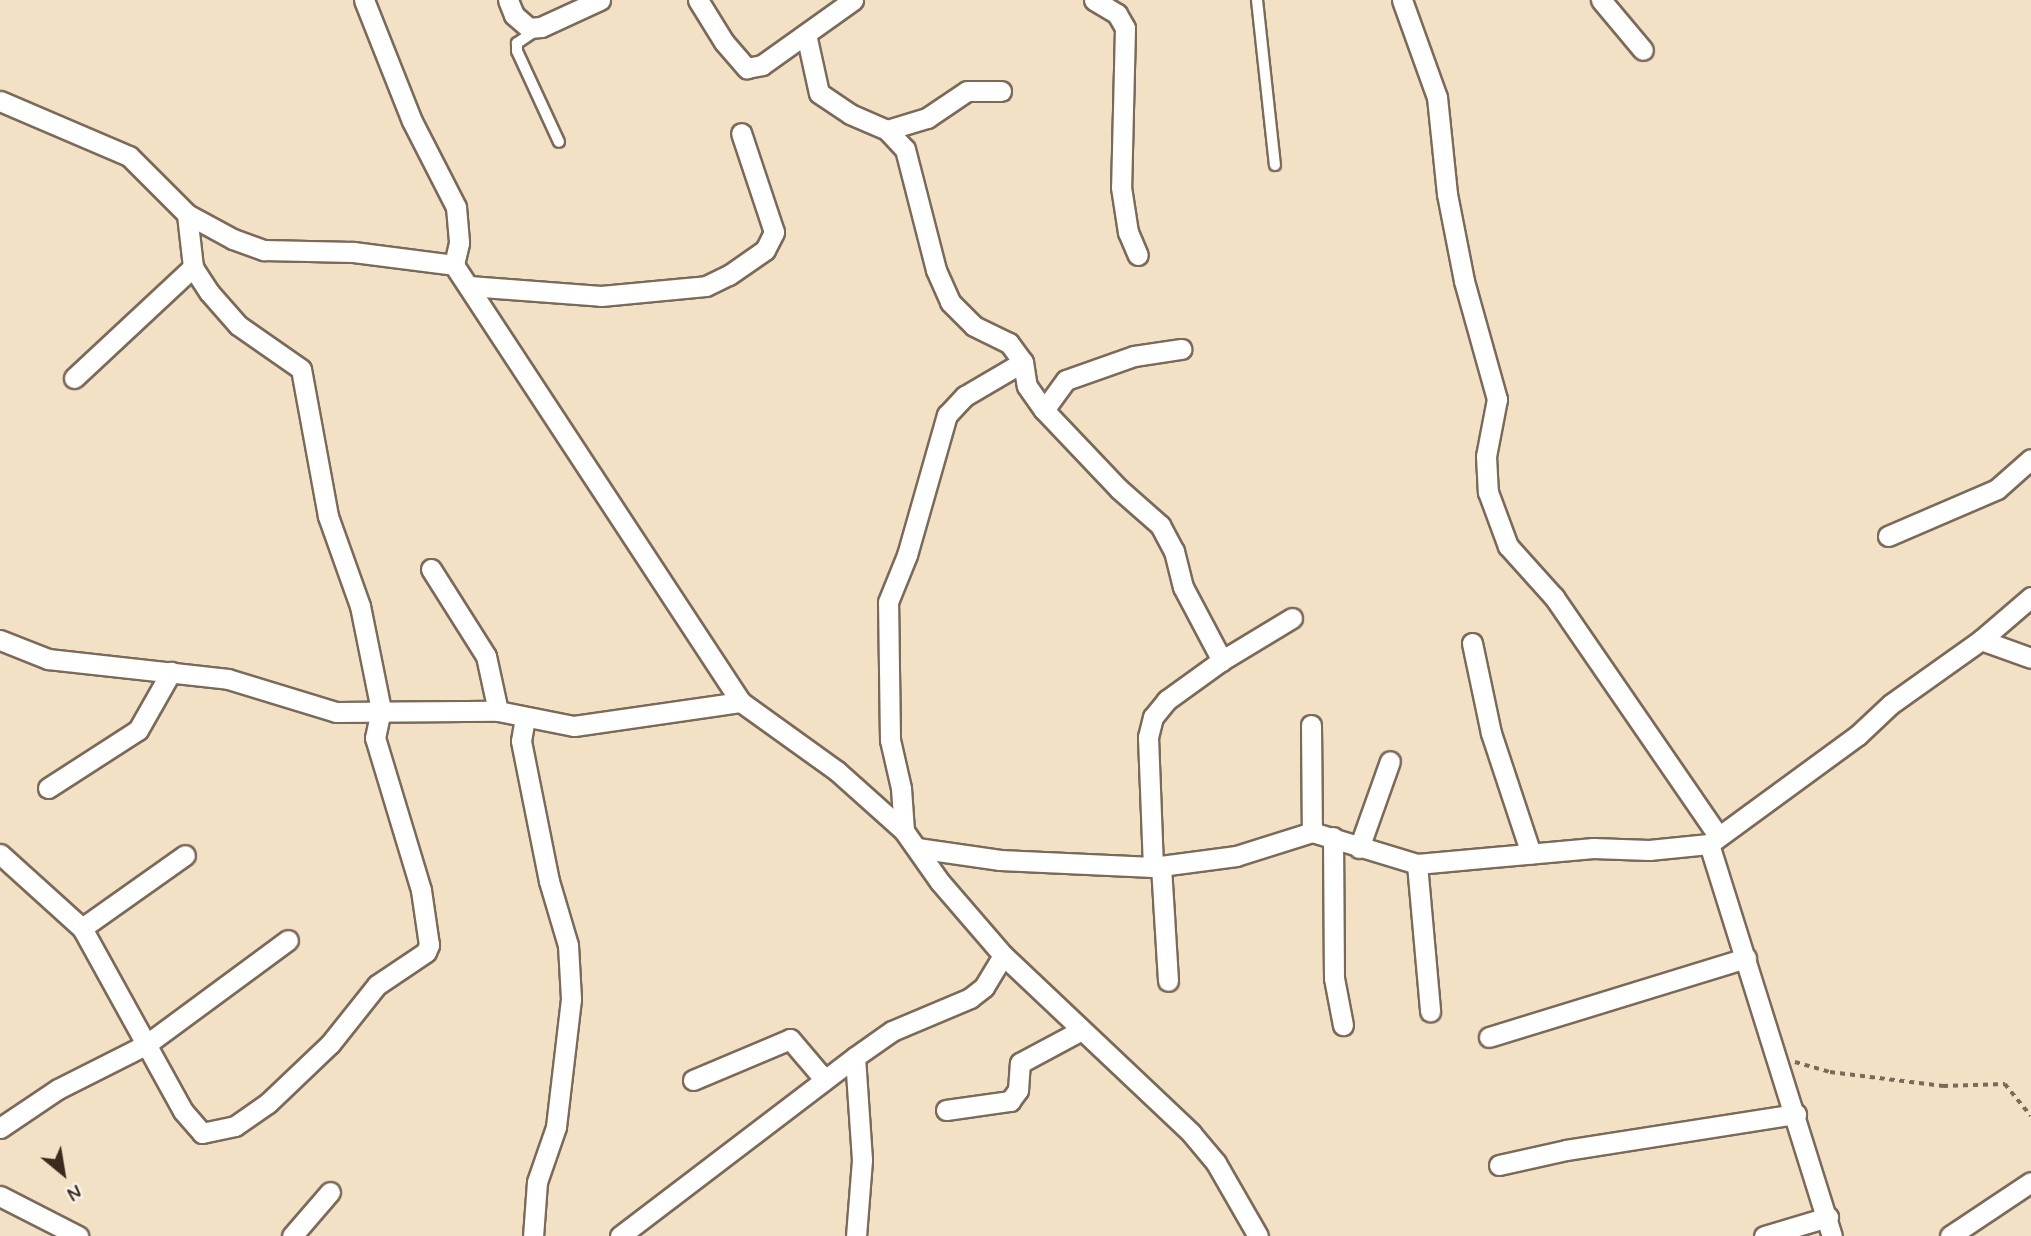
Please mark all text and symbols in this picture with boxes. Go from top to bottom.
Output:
north arrow [28,1138,98,1208]
text: N [62,1178,85,1206]

